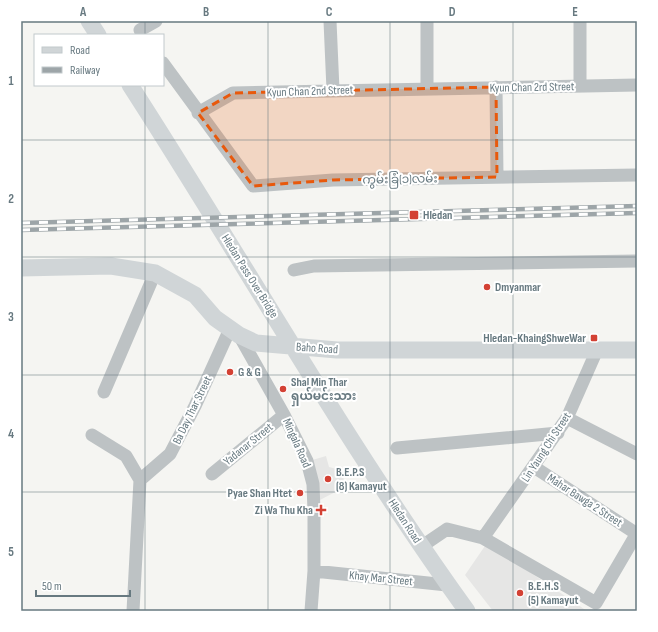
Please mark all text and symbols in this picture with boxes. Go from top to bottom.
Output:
text: A [79,4,87,20]
text: B [203,4,209,20]
text: C [326,4,333,20]
text: D [449,4,456,20]
text: E [572,4,578,20]
legend [34,34,164,86]
text: Road [70,43,90,58]
text: Railway [70,63,101,78]
text: 1 [8,73,14,89]
street label: Kyun Chan 2rd Street [489,79,575,96]
street label: Kyun Chan 2nd Street [266,82,354,101]
street label: ကွမ်းခြံ(၁)လမ်း [362,169,438,190]
text: 2 [8,191,14,207]
place label: Hledan [423,208,452,223]
marker: Hledan [408,209,420,221]
street label: Hledan Pass Over Bridge [218,232,281,321]
place label: Dmyanmar [495,280,541,295]
marker: Dmyanmar [482,282,492,292]
text: 3 [8,309,14,325]
place label: Hledan-KhaingShweWar [483,331,586,346]
marker: Hledan-KhaingShweWar [589,333,599,343]
street label: Baho Road [295,340,338,357]
place label: G & G [238,365,261,380]
marker: G & G [225,367,235,377]
street label: Ba Day Thar Street [169,373,216,447]
place label: Shal Min Thar ရှယ်မင်းသား [291,375,356,407]
marker: Shal Min Thar ရှယ်မင်းသား [278,384,288,394]
street label: Lin Yaung Chi Street [518,409,575,485]
street label: Mingala Road [279,416,314,470]
street label: Yadanar Street [221,420,276,469]
text: 4 [8,426,14,442]
place label: B.E.P.S (8) Kamayut [336,465,387,494]
street label: Mahar Bawga 2 Street [544,471,625,530]
marker: B.E.P.S (8) Kamayut [323,474,333,484]
place label: Pyae Shan Htet [227,486,292,501]
marker: Pyae Shan Htet [295,488,305,498]
street label: Hledan Road [385,496,424,546]
place label: Zi Wa Thu Kha [255,503,313,518]
marker: Zi Wa Thu Kha [316,505,326,515]
text: 5 [8,544,14,560]
street label: Khay Mar Street [348,568,414,589]
scale bar [36,572,130,598]
text: 50 m [42,579,62,594]
place label: B.E.H.S (5) Kamayut [528,579,578,608]
marker: B.E.H.S (5) Kamayut [515,588,525,598]

